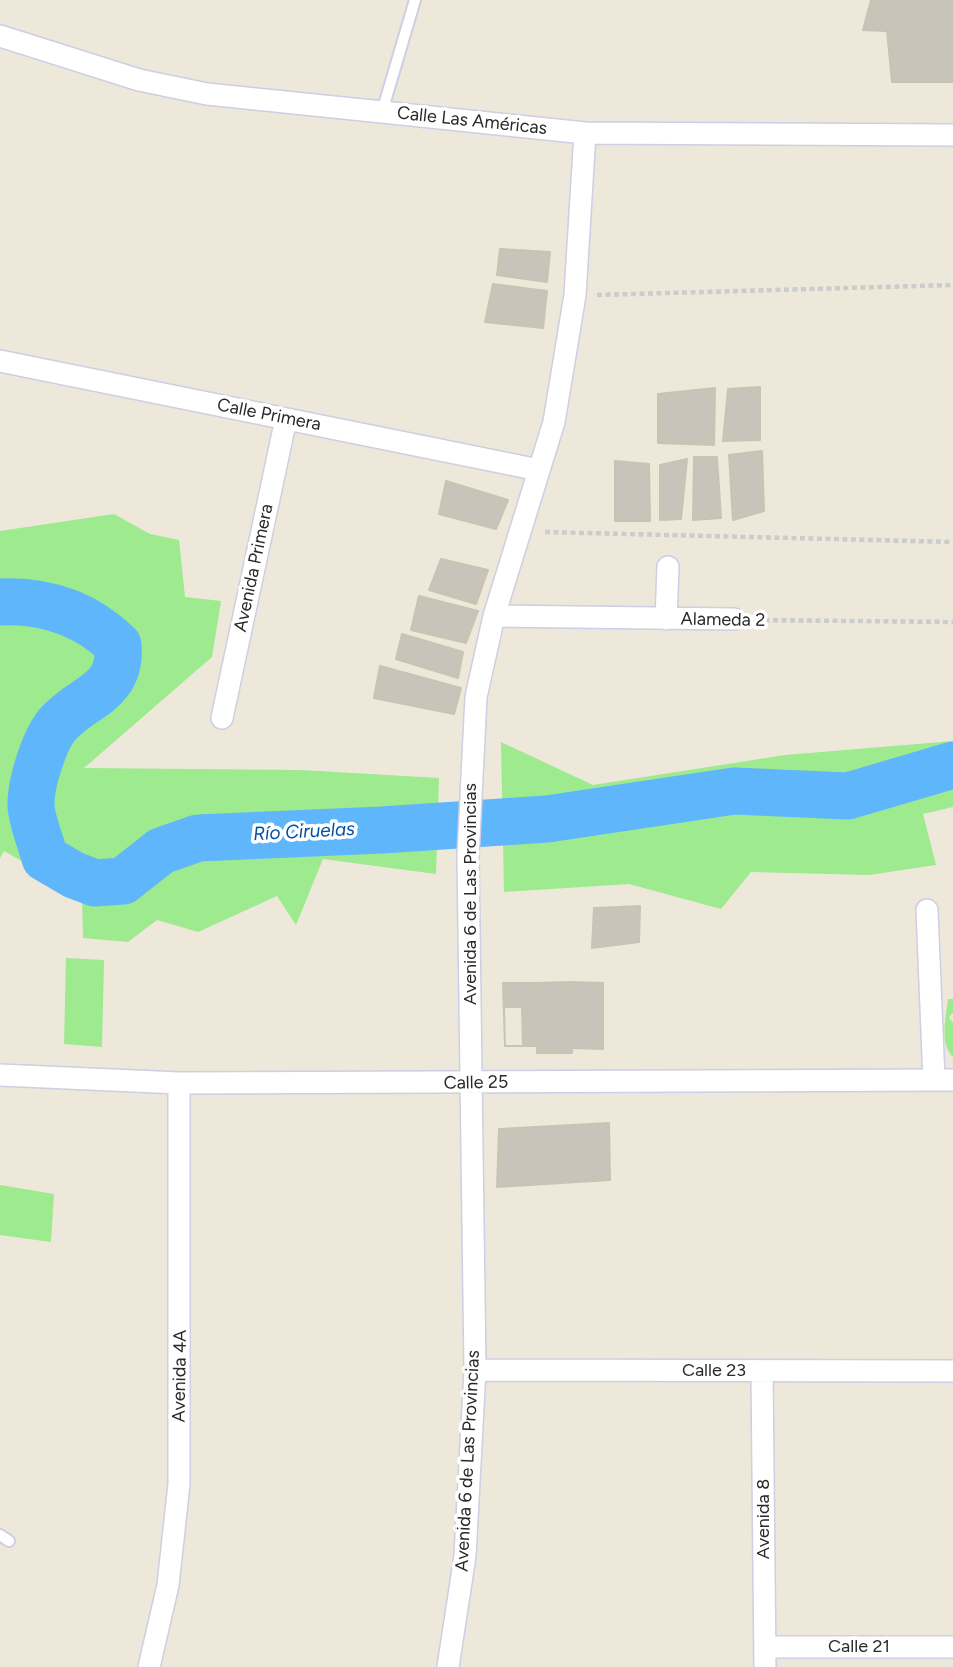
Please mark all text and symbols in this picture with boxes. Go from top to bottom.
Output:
street label: Calle Las Américas [396,102,548,140]
street label: Calle Primera [215,394,323,436]
street label: Avenida Primera [230,502,278,634]
street label: Alameda 2 [680,608,766,632]
street label: Avenida 6 de Las Provincias [460,783,482,1005]
water label: Río Ciruelas [252,818,356,846]
street label: Calle 25 [443,1072,509,1094]
street label: Avenida 4A [168,1329,192,1423]
street label: Avenida 6 de Las Provincias [451,1350,485,1572]
street label: Calle 23 [682,1360,746,1382]
street label: Avenida 8 [753,1479,775,1559]
street label: Calle 21 [828,1636,890,1658]

